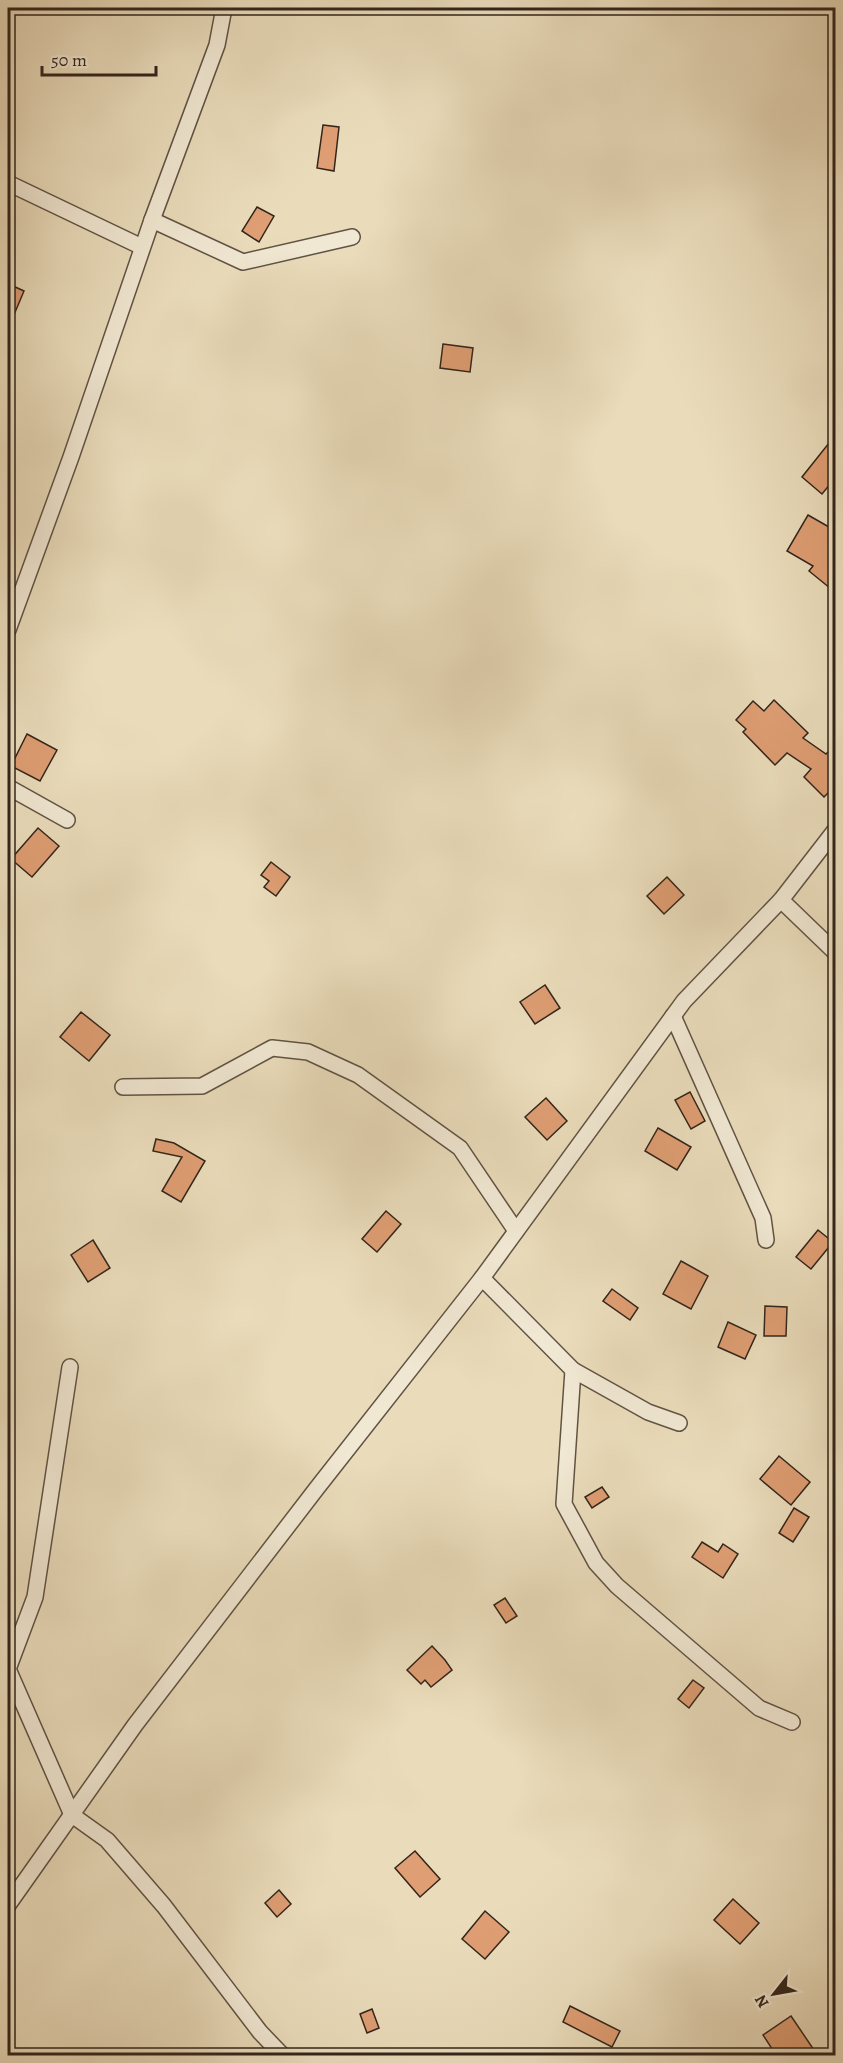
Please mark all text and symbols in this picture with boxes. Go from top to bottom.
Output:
scale bar [42,39,156,77]
text: 50 m [51,48,87,72]
north arrow [744,1964,804,2024]
text: N [749,1990,774,2012]

